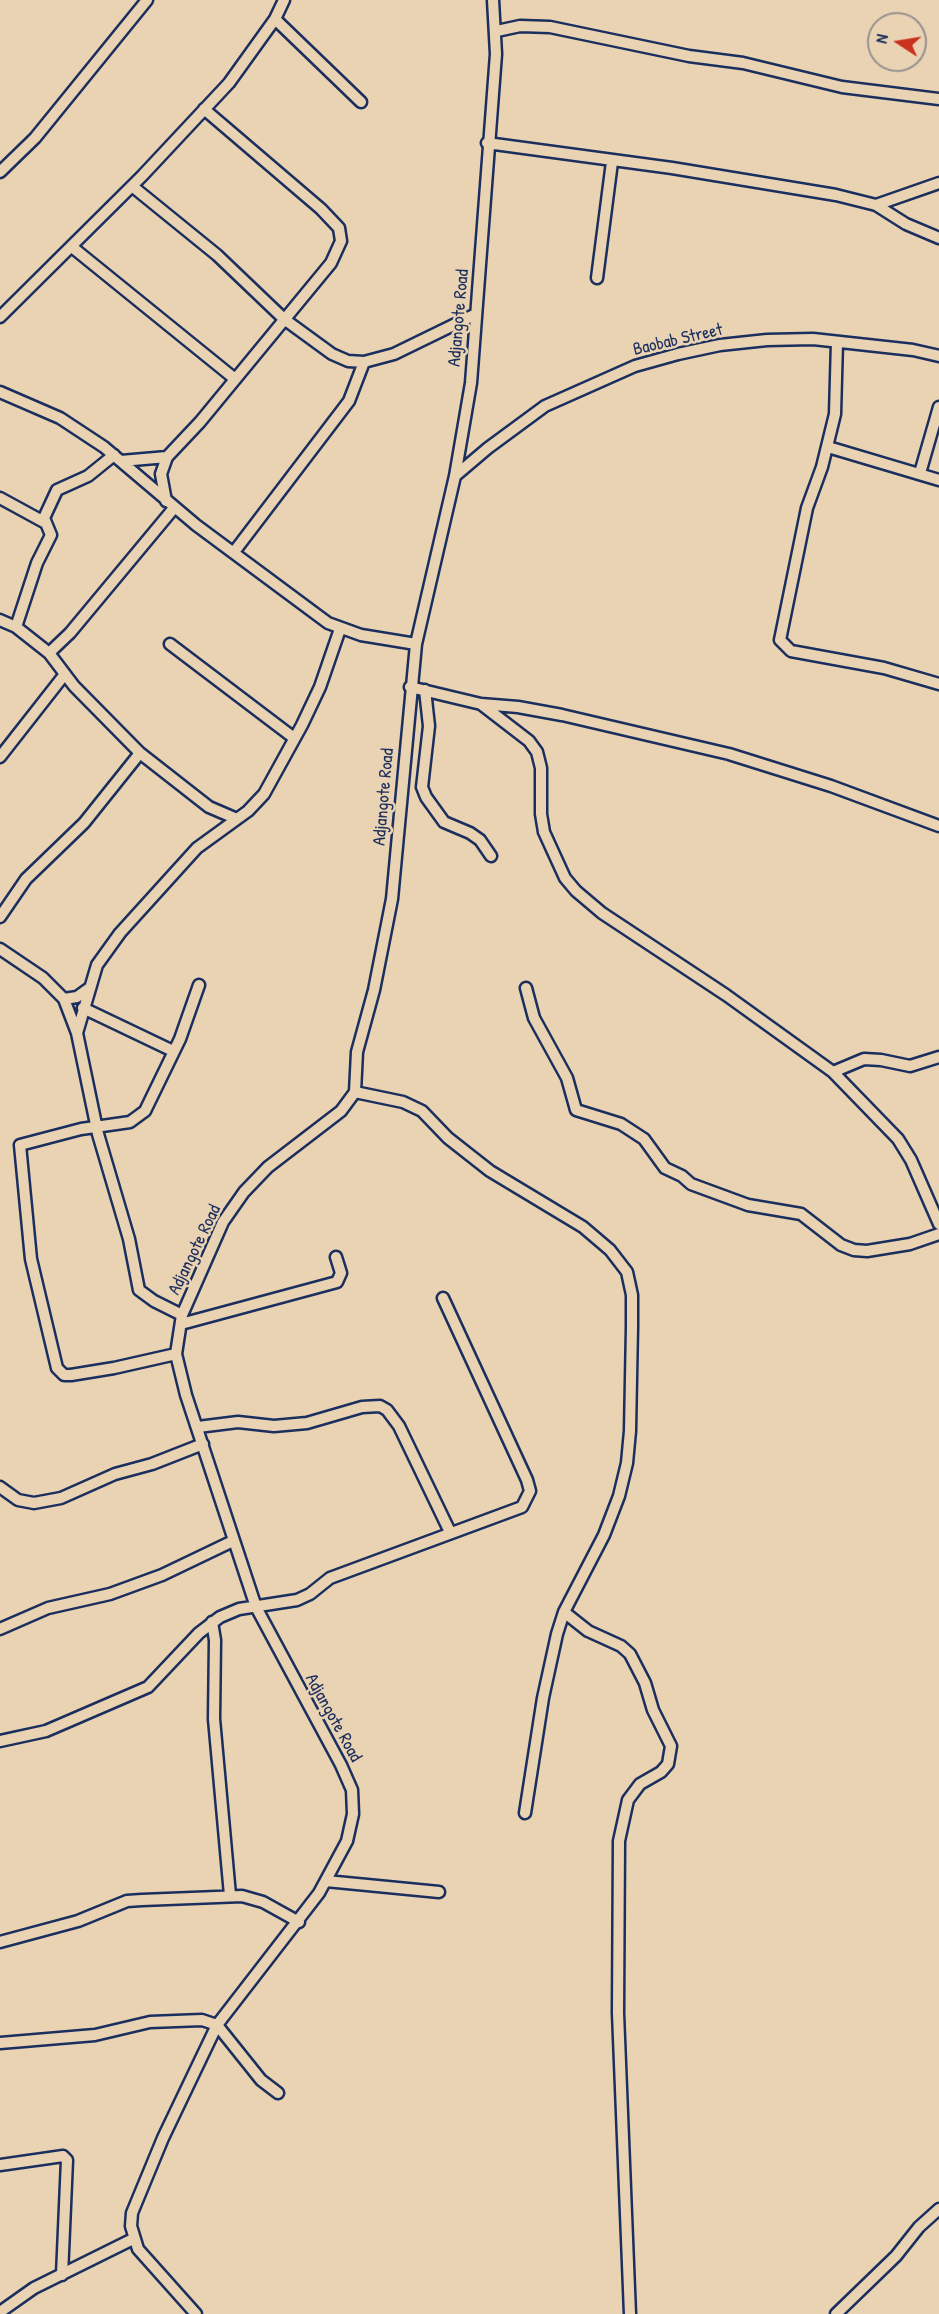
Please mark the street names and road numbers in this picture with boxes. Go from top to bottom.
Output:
street label: Adjangote Road [444,269,474,367]
street label: Baobab Street [631,319,725,361]
street label: Adjangote Road [369,748,399,846]
street label: Adjangote Road [164,1201,226,1299]
street label: Adjangote Road [300,1670,366,1766]

